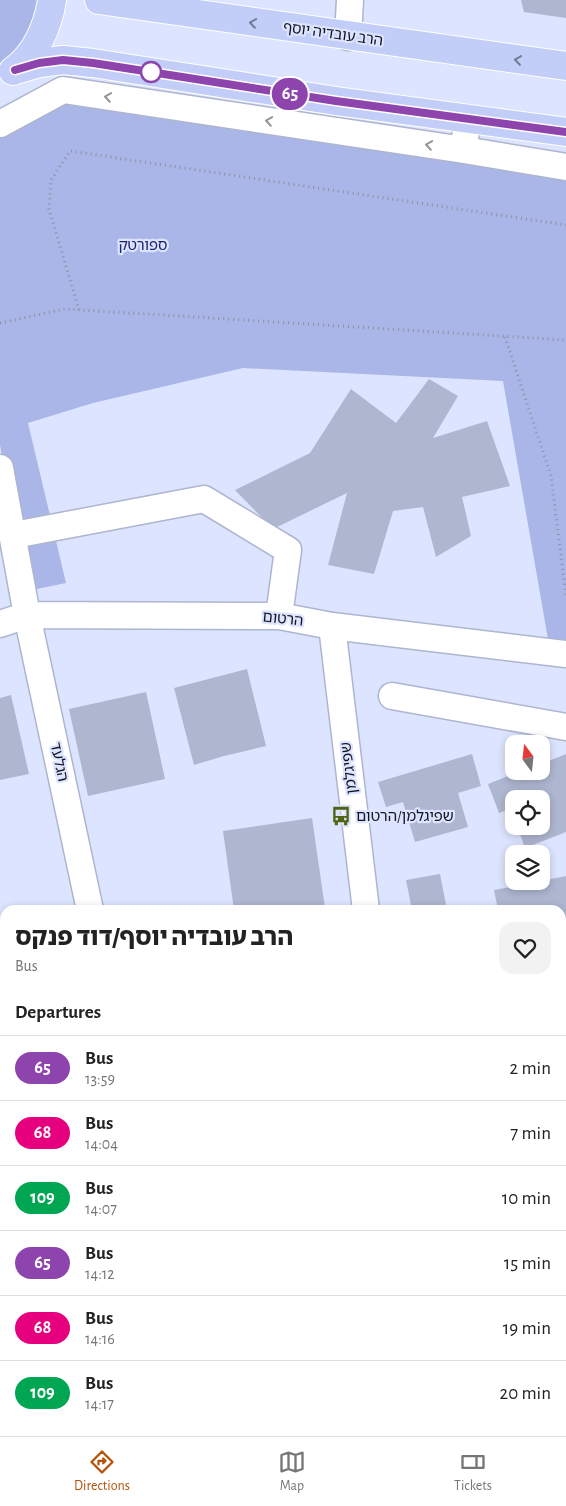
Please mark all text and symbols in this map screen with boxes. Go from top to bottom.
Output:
one-way arrow [248,18,257,28]
street label: הרב עובדיה יוסף [282,20,384,48]
one-way arrow [513,55,521,66]
unlabelled marker [140,61,162,83]
line badge: 65 [268,78,312,110]
text: 65 [282,85,298,103]
one-way arrow [104,92,112,102]
one-way arrow [264,116,272,127]
one-way arrow [425,140,433,151]
park label: ספורטק [119,238,168,253]
street label: הרטום [262,609,304,629]
north arrow [505,735,550,780]
map controls [505,735,550,890]
street label: הגלעד [48,741,70,783]
street label: שפיגלמן [338,741,360,795]
button: locate [505,790,550,835]
bus stop icon: שפיגלמן/הרטום [330,805,352,827]
place label: שפיגלמן/הרטום [356,809,454,824]
button: layers [505,845,550,890]
button: heart [499,922,551,974]
text: הרב עובדיה יוסף/דוד פנקס [15,926,293,950]
text: Bus [15,958,38,974]
text: Departures [15,1003,101,1022]
text: Bus [85,1049,113,1068]
text: 65 [34,1059,51,1077]
text: 2 min [510,1059,551,1078]
text: 13:59 [85,1071,115,1087]
text: Bus [85,1114,113,1133]
text: 68 [34,1124,51,1142]
text: 7 min [510,1124,551,1143]
text: 14:04 [85,1136,118,1152]
text: Bus [85,1179,113,1198]
text: 109 [30,1189,55,1207]
text: 10 min [502,1189,551,1208]
text: 14:07 [85,1201,117,1217]
text: Bus [85,1244,113,1263]
text: 65 [34,1254,51,1272]
text: 15 min [504,1254,551,1273]
text: 14:12 [85,1266,115,1282]
text: Bus [85,1309,113,1328]
text: 68 [34,1319,51,1337]
text: 19 min [503,1319,551,1338]
text: 14:16 [85,1331,115,1347]
text: Bus [85,1374,113,1393]
text: 109 [30,1384,55,1402]
text: 20 min [500,1384,551,1403]
text: 14:17 [85,1396,114,1412]
tab: Directions [74,1448,130,1495]
tab: Map [278,1448,306,1495]
tab: Tickets [454,1448,492,1495]

